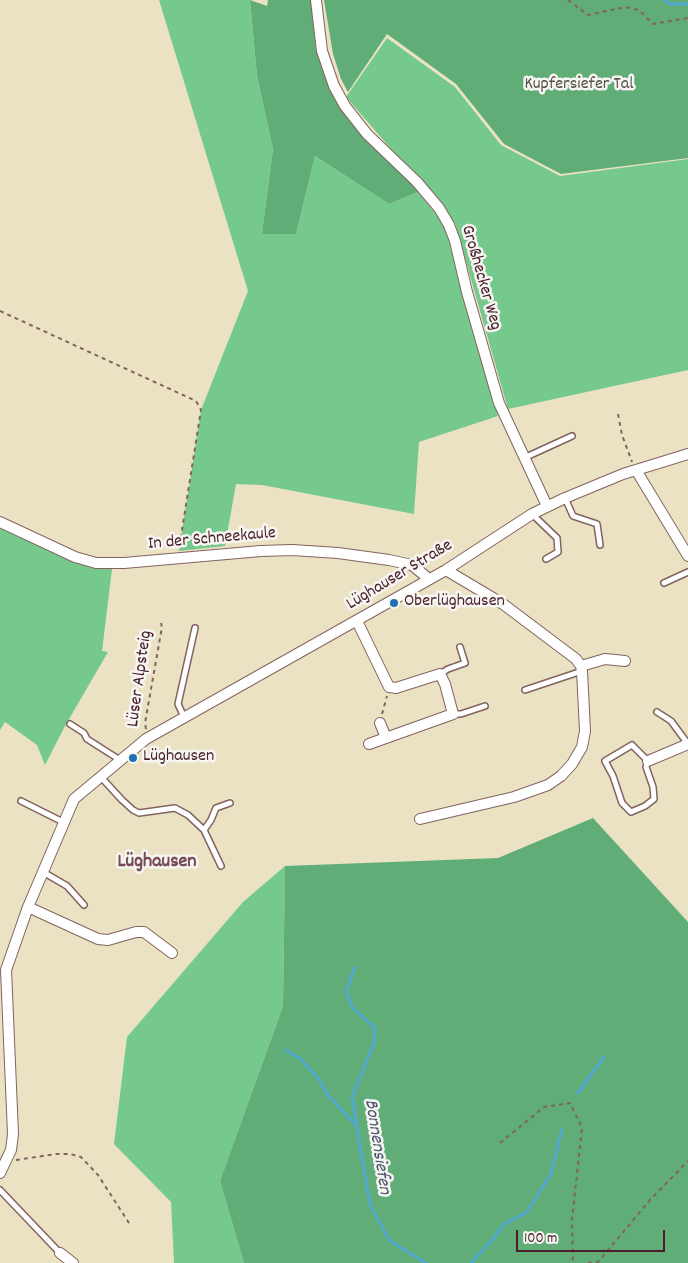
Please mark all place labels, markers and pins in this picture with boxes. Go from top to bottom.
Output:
place label: Oberlüghausen [404,592,505,614]
marker: Oberlüghausen [388,597,400,609]
place label: Lüghausen [143,747,214,769]
marker: Lüghausen [127,752,139,764]

